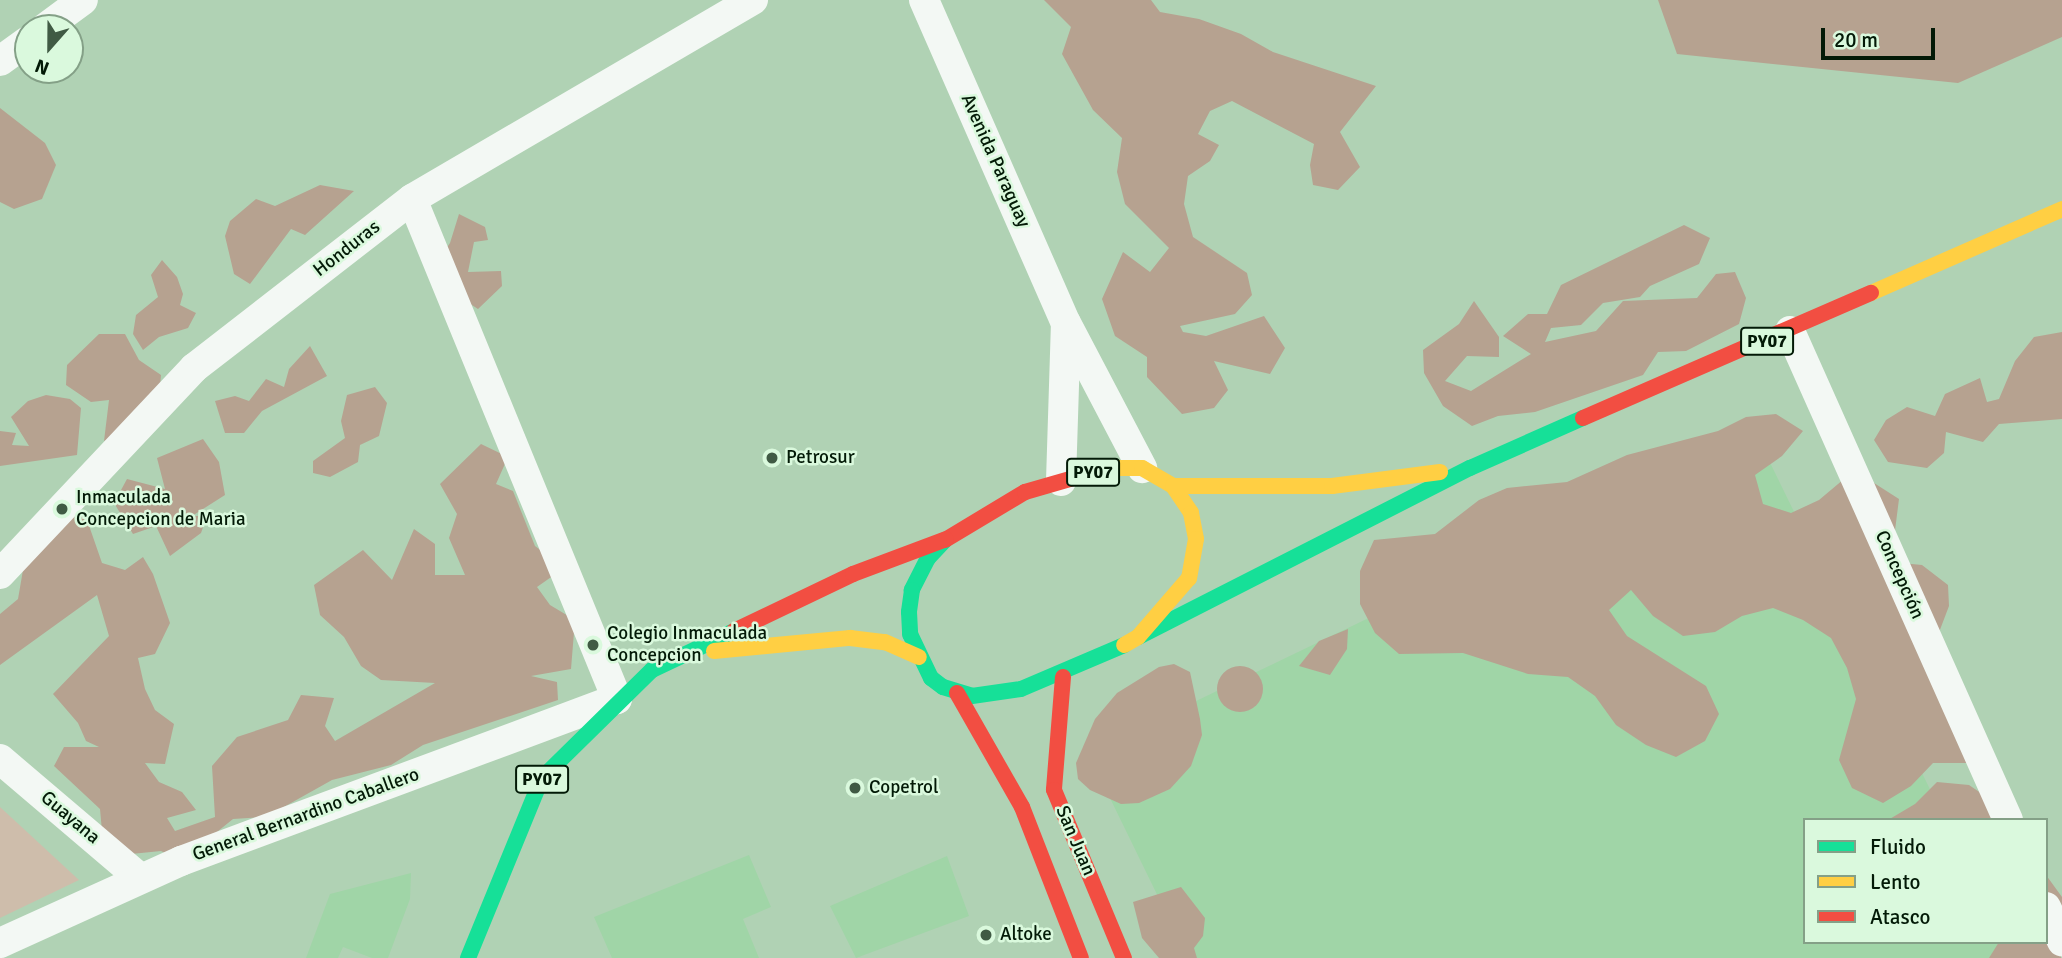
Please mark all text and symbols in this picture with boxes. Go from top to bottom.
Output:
north arrow [14,14,84,84]
scale bar [1824,14,1938,58]
text: 20 m [1834,27,1878,53]
text: N [32,53,53,80]
street label: Avenida Paraguay [955,91,1035,231]
street label: Honduras [309,216,385,282]
road number: PY07 [1739,326,1795,356]
place label: Petrosur [786,447,855,469]
marker: Petrosur [764,450,780,466]
road number: PY07 [1065,458,1121,486]
place label: Inmaculada Concepcion de Maria [76,487,246,531]
marker: Inmaculada Concepcion de Maria [54,501,70,517]
street label: Concepción [1869,527,1929,623]
place label: Colegio Inmaculada Concepcion [607,623,767,667]
marker: Colegio Inmaculada Concepcion [585,637,601,653]
street label: General Bernardino Caballero [190,763,422,867]
road number: PY07 [514,764,570,794]
place label: Copetrol [869,777,939,799]
marker: Copetrol [847,780,863,796]
street label: Guayana [36,787,104,849]
street label: San Juan [1050,803,1100,879]
legend [1803,818,2048,944]
text: Fluido [1870,834,1926,860]
text: Lento [1870,869,1920,895]
text: Atasco [1870,904,1930,930]
place label: Altoke [1000,924,1052,946]
marker: Altoke [978,927,994,943]

